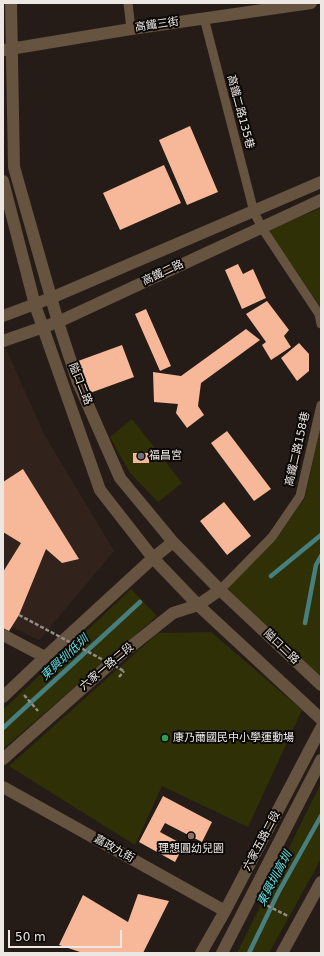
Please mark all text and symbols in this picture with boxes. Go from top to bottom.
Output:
street label: 高鐵三街 [134,15,180,35]
street label: 高鐵二路135巷 [224,74,256,150]
street label: 高鐵二路 [140,258,186,288]
street label: 隘口二路 [66,361,94,407]
street label: 高鐵二路158巷 [283,410,313,488]
place label: 福昌宮 [149,449,182,463]
marker: 福昌宮 [136,451,146,461]
street label: 隘口二路 [261,627,301,667]
water label: 東興圳低圳 [38,632,92,684]
street label: 六家一路二段 [77,641,137,693]
place label: 康乃薾國民中小學運動場 [173,731,294,745]
marker: 康乃薾國民中小學運動場 [160,733,170,743]
street label: 六家五路二段 [241,809,283,873]
marker: 理想圓幼兒園 [186,831,196,841]
street label: 嘉政九街 [92,833,136,865]
place label: 理想圓幼兒園 [158,842,224,856]
water label: 東興圳高圳 [255,849,295,909]
scale bar [10,922,124,948]
text: 50 m [15,930,46,944]

